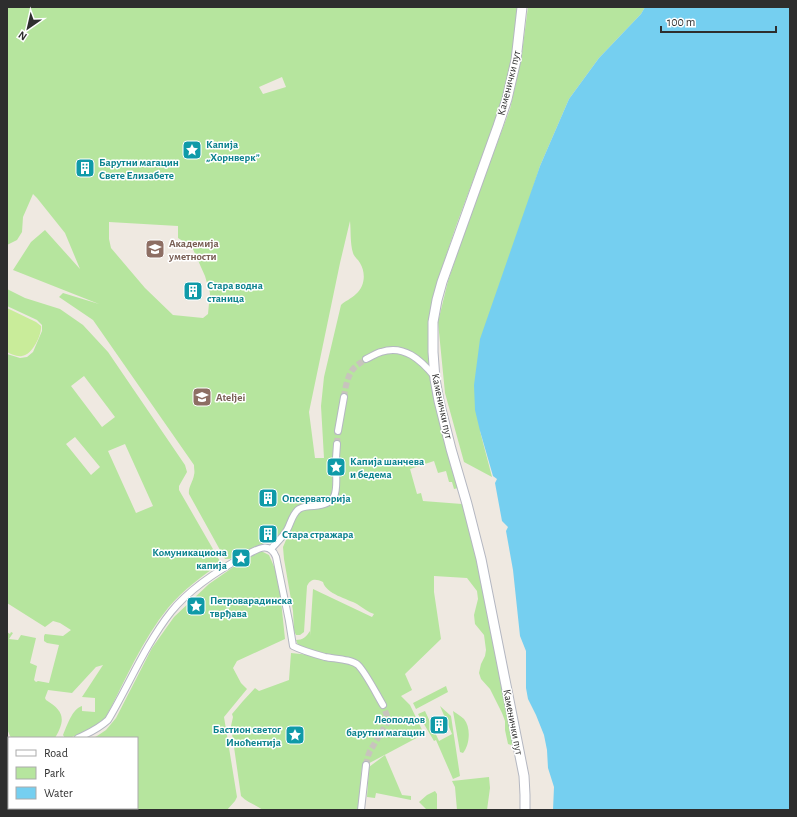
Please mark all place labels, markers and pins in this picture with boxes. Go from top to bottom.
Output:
place icon: Капија „Хорнверк” [181,139,203,161]
place label: Капија „Хорнверк” [206,139,260,163]
building icon: Барутни магацин Свете Елизабете [74,157,96,179]
place label: Барутни магацин Свете Елизабете [99,157,179,181]
school or university icon: Академија уметности [144,238,166,260]
place label: Академија уметности [168,238,219,262]
building icon: Стара водна станица [182,280,204,302]
place label: Стара водна станица [207,280,263,304]
school or university icon: Ateljei [191,386,213,408]
place label: Ateljei [216,392,245,403]
place icon: Капија шанчева и бедема [325,456,347,478]
place label: Капија шанчева и бедема [350,456,424,480]
building icon: Опсерваторија [257,487,279,509]
place label: Опсерваторија [282,493,351,504]
building icon: Стара стражара [257,523,279,545]
place label: Стара стражара [282,529,354,540]
place label: Комуникациона капија [152,547,227,571]
place icon: Комуникациона капија [230,547,252,569]
place icon: Петроварадинска тврђава [185,595,207,617]
place label: Петроварадинска тврђава [209,595,292,619]
place label: Леополдов барутни магацин [346,714,426,738]
building icon: Леополдов барутни магацин [428,714,450,736]
place label: Бастион светог Иноћентија [213,724,282,748]
place icon: Бастион светог Иноћентија [284,724,306,746]

